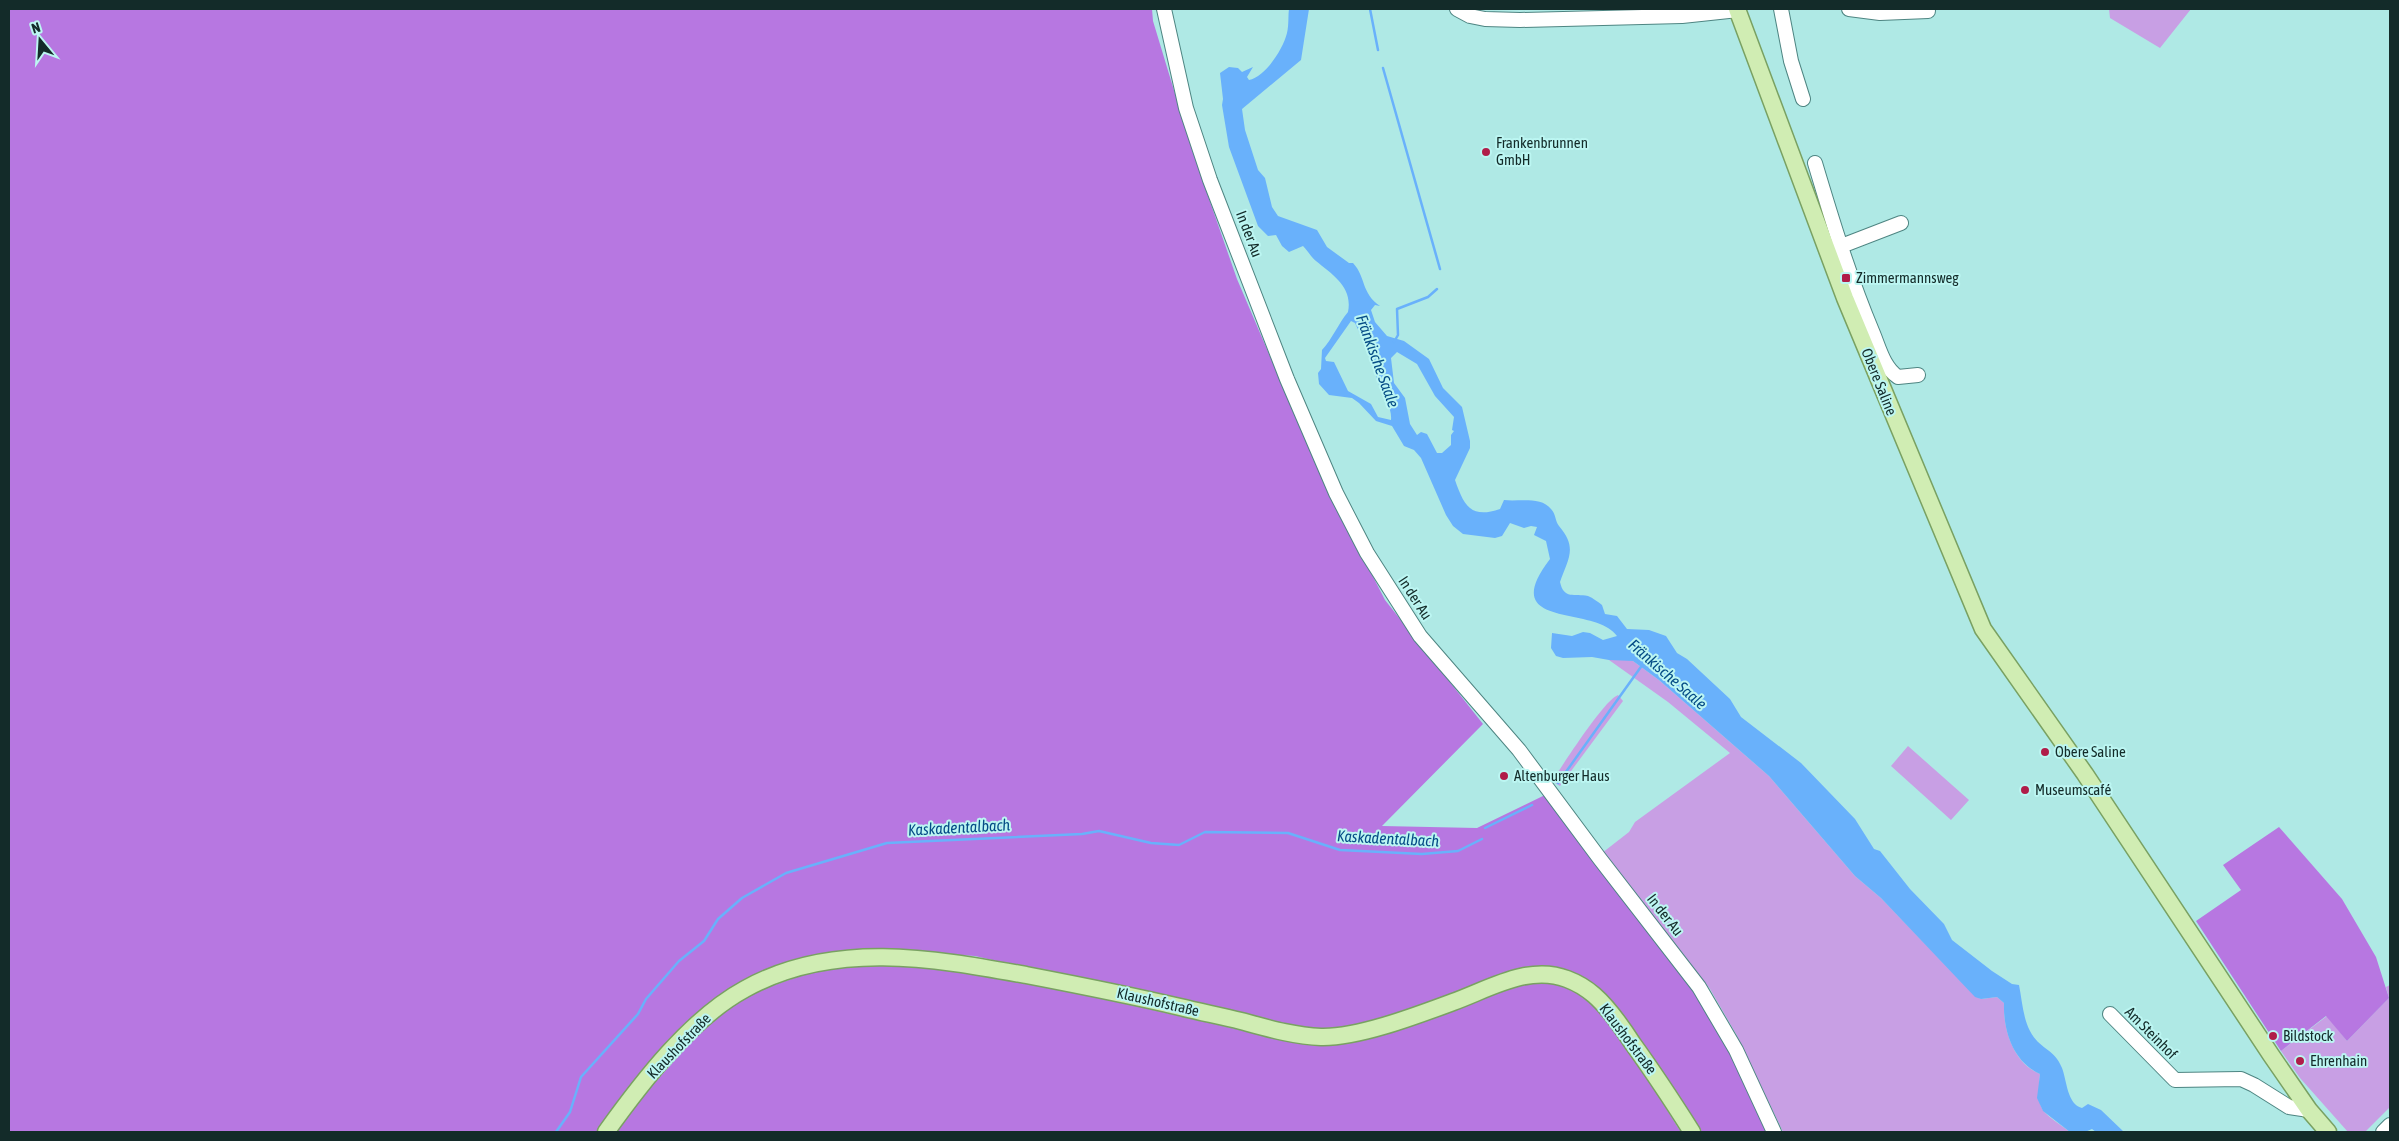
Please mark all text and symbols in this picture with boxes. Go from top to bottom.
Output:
north arrow [15,15,65,65]
text: N [30,19,42,37]
place label: Frankenbrunnen GmbH [1496,134,1588,168]
marker: Frankenbrunnen GmbH [1480,146,1492,158]
street label: In der Au [1233,208,1266,259]
place label: Zimmermannsweg [1856,269,1959,286]
marker: Zimmermannsweg [1840,272,1852,284]
water label: Fränkische Saale [1353,312,1403,410]
street label: Obere Saline [1858,346,1901,418]
street label: In der Au [1395,573,1436,623]
water label: Fränkische Saale [1625,635,1711,713]
place label: Obere Saline [2055,743,2126,760]
marker: Obere Saline [2039,746,2051,758]
place label: Altenburger Haus [1514,767,1610,784]
marker: Altenburger Haus [1498,770,1510,782]
place label: Museumscafé [2035,781,2111,798]
marker: Museumscafé [2019,784,2031,796]
water label: Kaskadentalbach [907,815,1011,839]
water label: Kaskadentalbach [1336,826,1440,850]
street label: In der Au [1644,890,1687,939]
street label: Klaushofstraße [1115,984,1201,1019]
street label: Klaushofstraße [1596,1000,1661,1077]
street label: Am Steinhof [2122,1003,2181,1062]
street label: Klaushofstraße [643,1009,714,1082]
place label: Bildstock [2283,1027,2334,1044]
marker: Bildstock [2267,1030,2279,1042]
place label: Ehrenhain [2310,1052,2367,1069]
marker: Ehrenhain [2294,1055,2306,1067]

